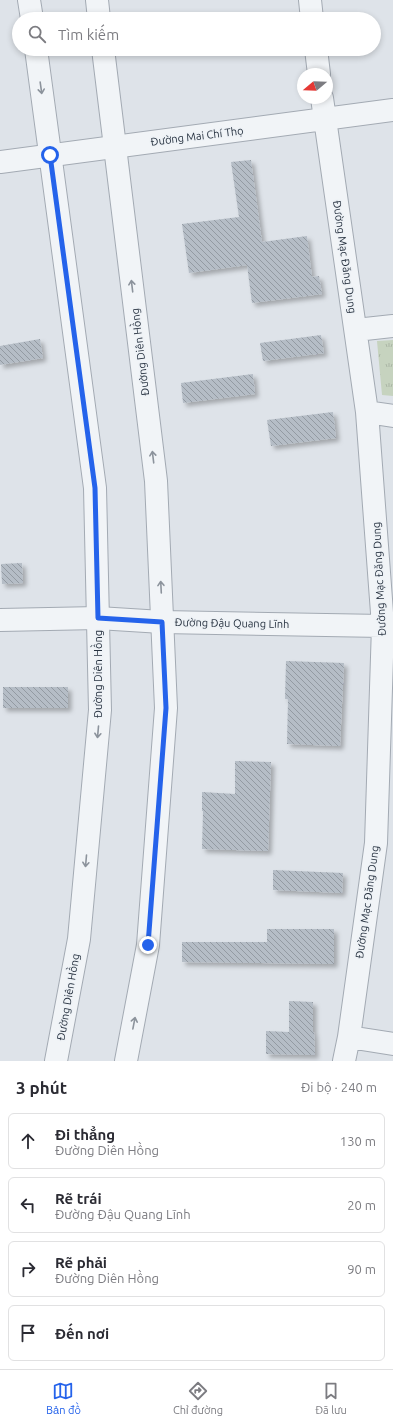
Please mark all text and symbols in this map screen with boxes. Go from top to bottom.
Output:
search box [12,12,381,56]
icon: search [26,23,48,45]
text: Tìm kiếm [58,26,119,43]
north arrow [297,68,333,104]
one-way arrow [37,81,45,94]
street label: Đường Mai Chí Thọ [150,124,244,149]
route start [41,146,59,164]
street label: Đường Mạc Đăng Dung [330,200,359,315]
one-way arrow [128,280,136,293]
street label: Đường Diên Hồng [127,308,151,397]
one-way arrow [149,451,157,464]
street label: Đường Mạc Đăng Dung [370,522,389,636]
one-way arrow [157,581,165,594]
street label: Đường Đậu Quang Lĩnh [174,616,290,631]
street label: Đường Diên Hồng [90,630,104,718]
one-way arrow [94,725,102,738]
street label: Đường Mạc Đăng Dung [353,845,382,960]
one-way arrow [82,854,90,867]
route end [139,936,157,954]
street label: Đường Diên Hồng [53,952,82,1041]
one-way arrow [130,1017,138,1030]
text: 3 phút [16,1078,67,1097]
text: Đi bộ · 240 m [301,1080,377,1094]
text: Đi thẳng [55,1126,115,1143]
icon: ahead [17,1130,39,1152]
text: 130 m [340,1134,376,1148]
text: Đường Diên Hồng [55,1143,159,1157]
text: Rẽ trái [55,1190,102,1207]
icon: left [17,1194,39,1216]
text: 20 m [347,1198,376,1212]
text: Đường Đậu Quang Lĩnh [55,1207,191,1221]
text: Rẽ phải [55,1254,107,1271]
icon: right [17,1258,39,1280]
text: 90 m [347,1262,376,1276]
text: Đường Diên Hồng [55,1271,159,1285]
icon: arrive [17,1322,39,1344]
text: Đến nơi [55,1325,109,1342]
tab: Bản đồ [46,1380,81,1416]
tab: Chỉ đường [173,1380,223,1416]
tab: Đã lưu [315,1380,347,1416]

